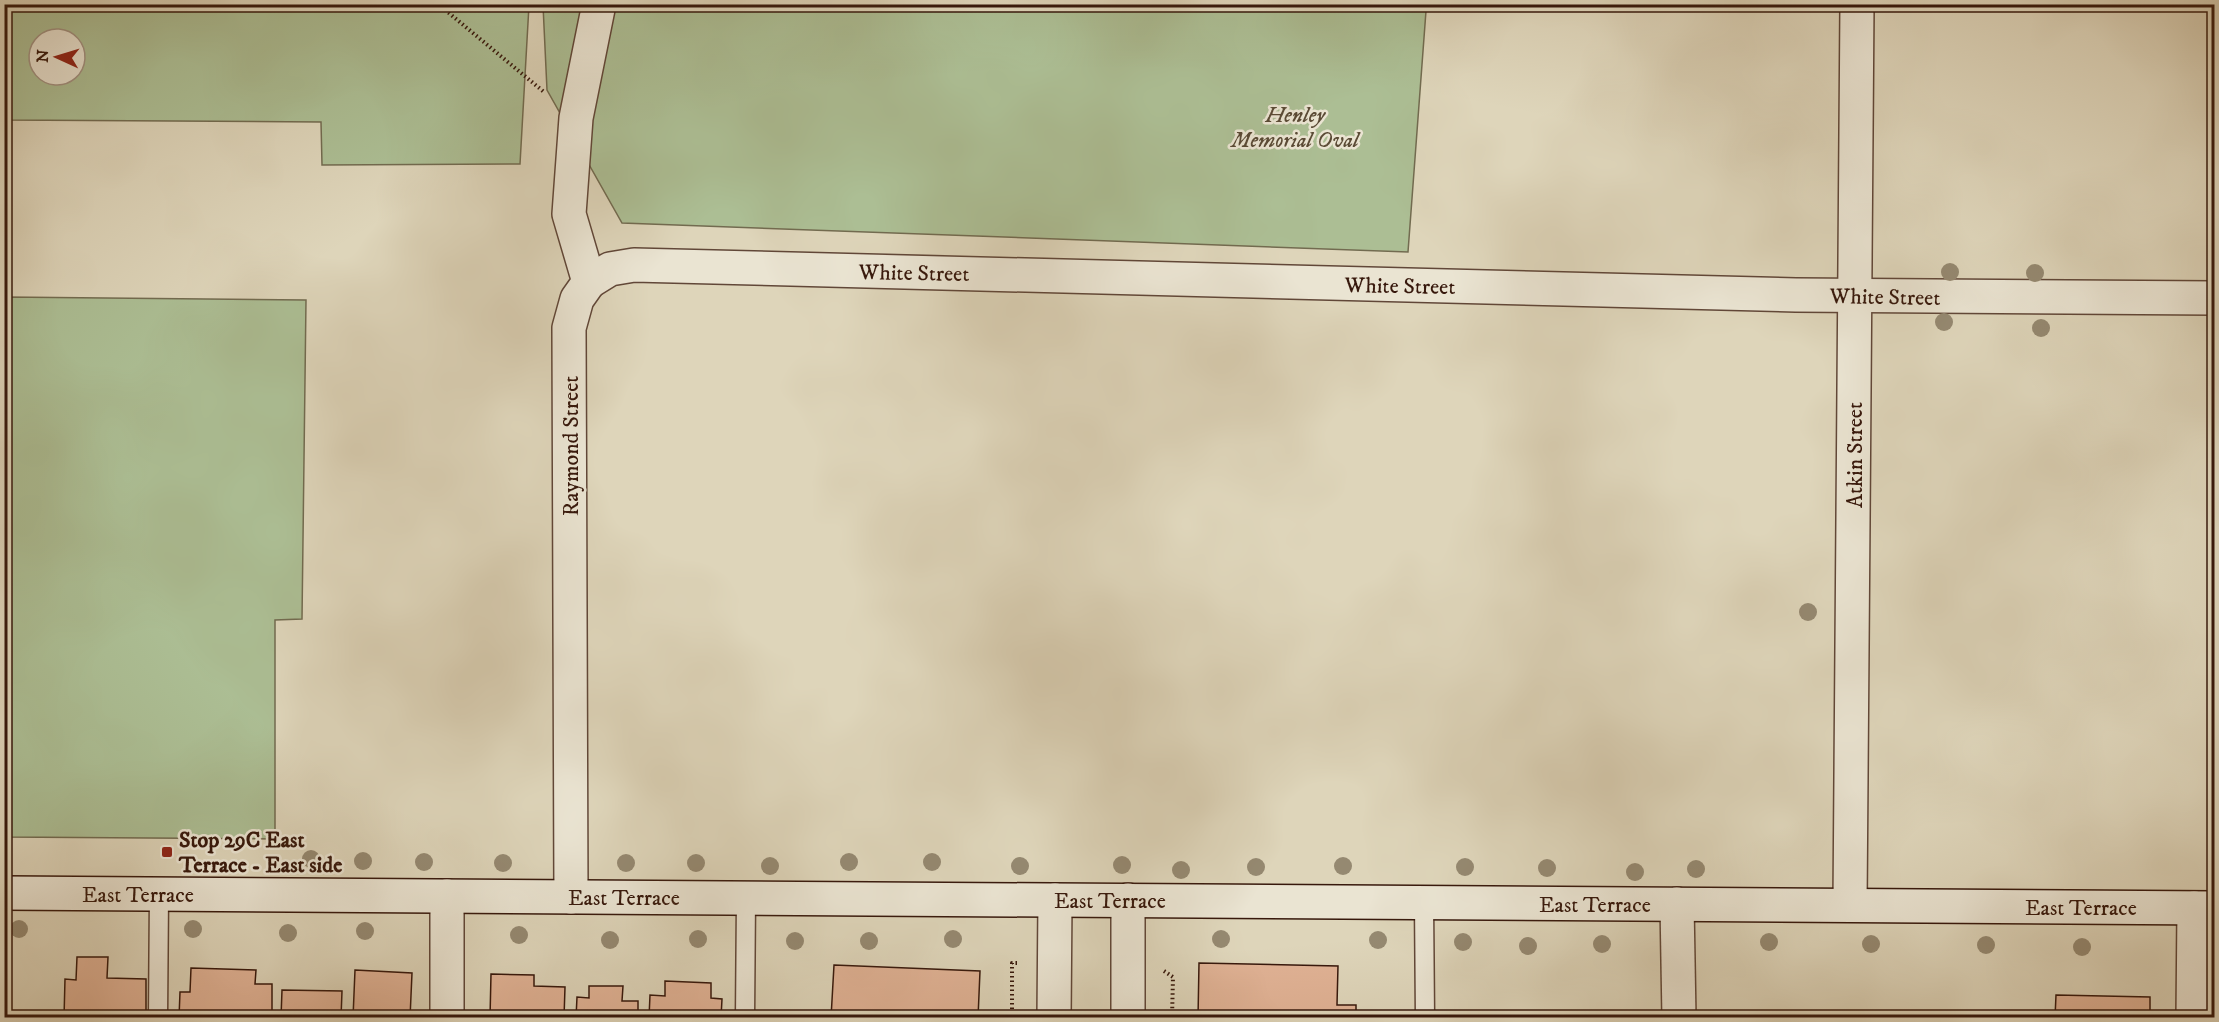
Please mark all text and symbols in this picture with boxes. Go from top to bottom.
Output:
north arrow [27,27,87,87]
text: N [33,49,53,63]
park label: Henley Memorial Oval [1229,102,1361,154]
street label: White Street [857,259,970,288]
street label: White Street [1343,272,1456,301]
street label: White Street [1828,283,1941,312]
street label: Raymond Street [558,376,585,516]
street label: Atkin Street [1842,402,1869,508]
place label: Stop 29C East Terrace - East side [178,827,342,879]
marker: Stop 29C East Terrace - East side [160,845,174,859]
street label: East Terrace [82,882,194,909]
street label: East Terrace [568,885,680,912]
street label: East Terrace [1054,888,1166,915]
street label: East Terrace [1539,892,1651,919]
street label: East Terrace [2025,895,2137,922]

